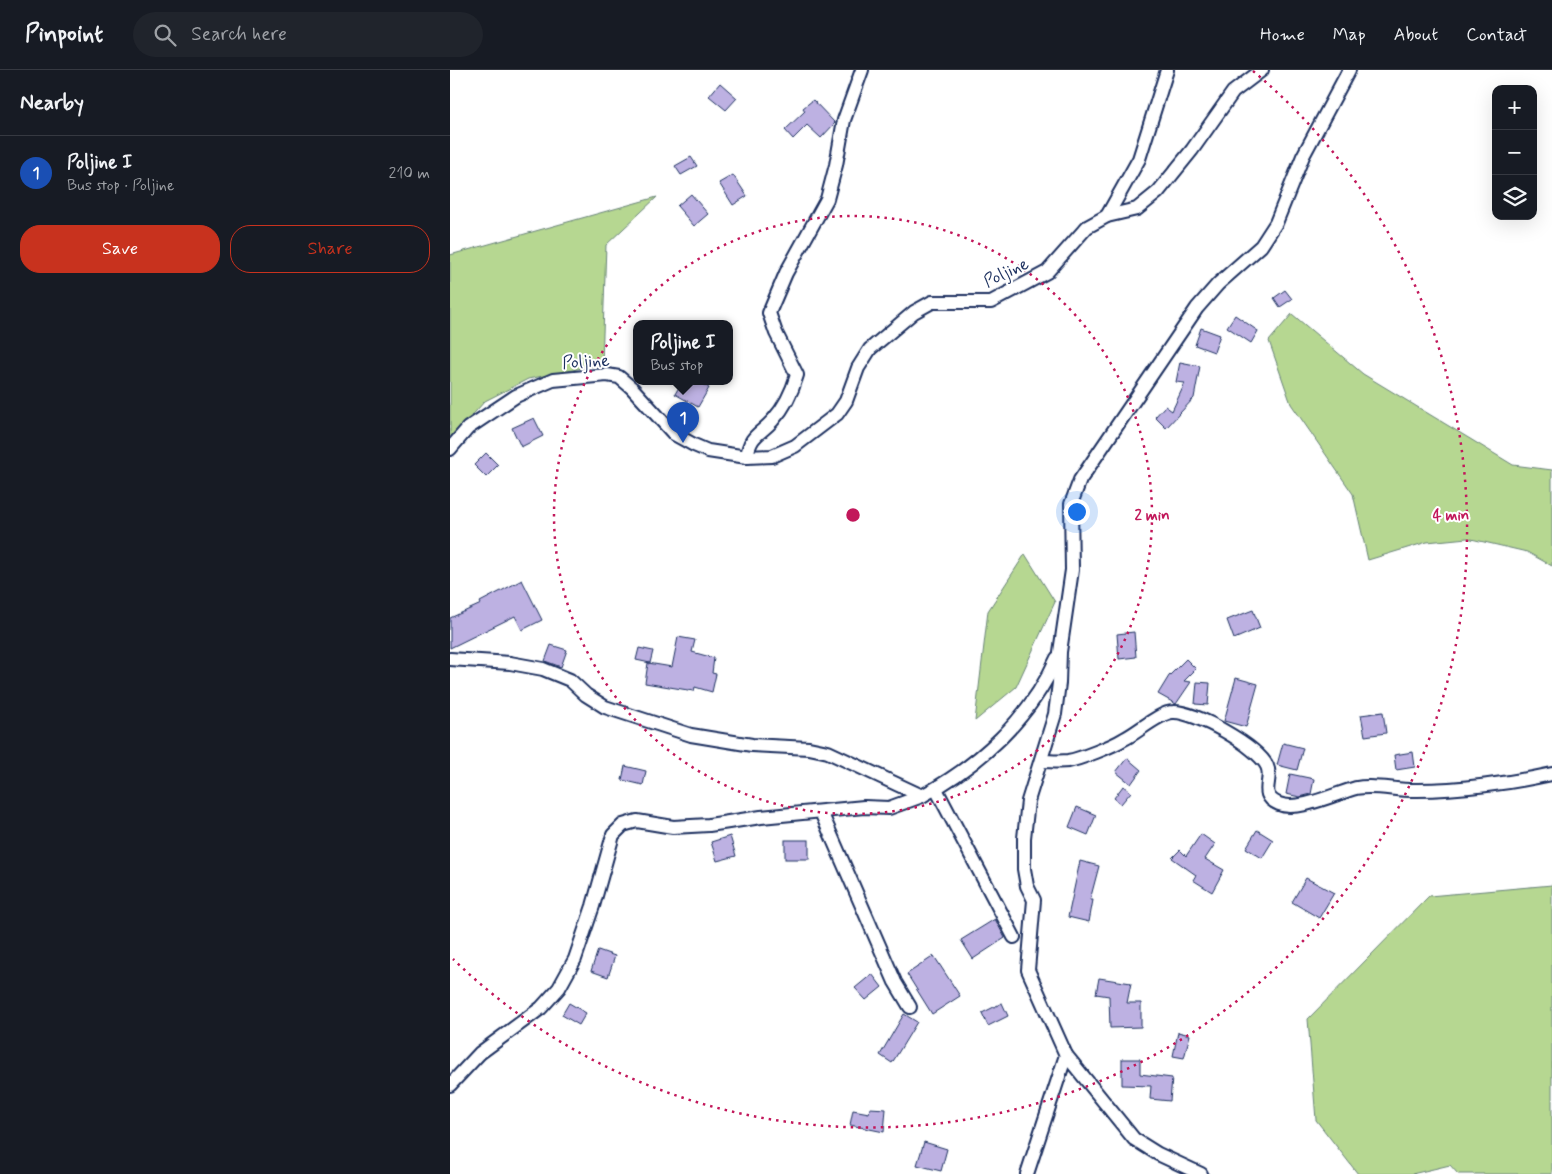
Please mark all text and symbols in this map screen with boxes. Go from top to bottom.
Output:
search box [133,12,483,57]
text: Pinpoint [25,19,103,50]
icon: search [151,21,179,49]
text: Search here [191,22,287,47]
text: Home [1260,23,1305,47]
text: Map [1333,23,1366,47]
text: About [1394,23,1438,47]
text: Contact [1466,23,1527,47]
map controls [1492,85,1537,220]
button: + [1492,85,1537,130]
text: Nearby [20,89,84,117]
button: − [1492,130,1537,175]
text: Poljine I [67,150,132,175]
text: 1 [32,163,40,184]
text: 210 m [389,163,430,184]
text: Bus stop · Poljine [67,175,174,196]
button: layers [1492,175,1537,220]
button: Save [20,225,220,273]
button: Share [230,225,430,273]
street label: Poljine [980,252,1033,294]
popup [633,320,733,385]
text: Poljine I [650,330,716,355]
street label: Poljine [562,349,610,375]
text: Bus stop [650,355,703,376]
pin: 1 [667,402,699,443]
your location [1064,499,1090,525]
centre of rings [844,506,862,524]
text: 2 min [1134,506,1170,526]
text: 4 min [1433,506,1469,526]

